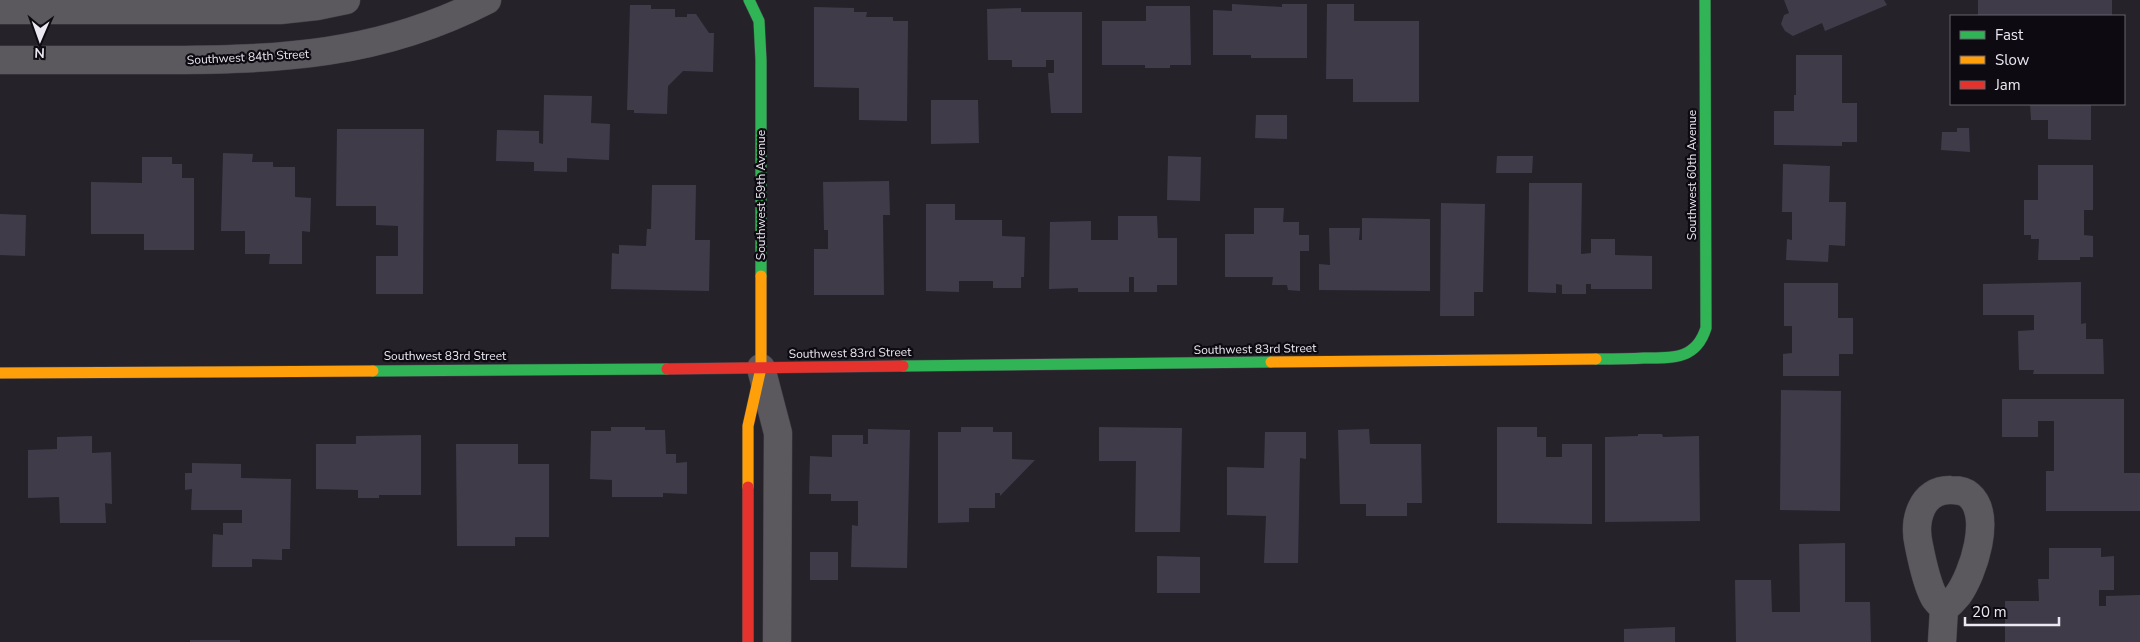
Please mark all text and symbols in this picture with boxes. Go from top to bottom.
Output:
north arrow [15,15,65,65]
legend [1950,15,2125,105]
text: Fast [1995,25,2024,45]
text: N [34,43,45,62]
street label: Southwest 84th Street [186,46,310,68]
text: Slow [1995,50,2030,70]
text: Jam [1994,75,2021,95]
street label: Southwest 60th Avenue [1684,110,1700,240]
street label: Southwest 59th Avenue [753,130,769,260]
street label: Southwest 83rd Street [1194,340,1317,358]
street label: Southwest 83rd Street [789,344,912,362]
street label: Southwest 83rd Street [384,348,507,364]
scale bar [1965,594,2059,626]
text: 20 m [1972,602,2007,622]

